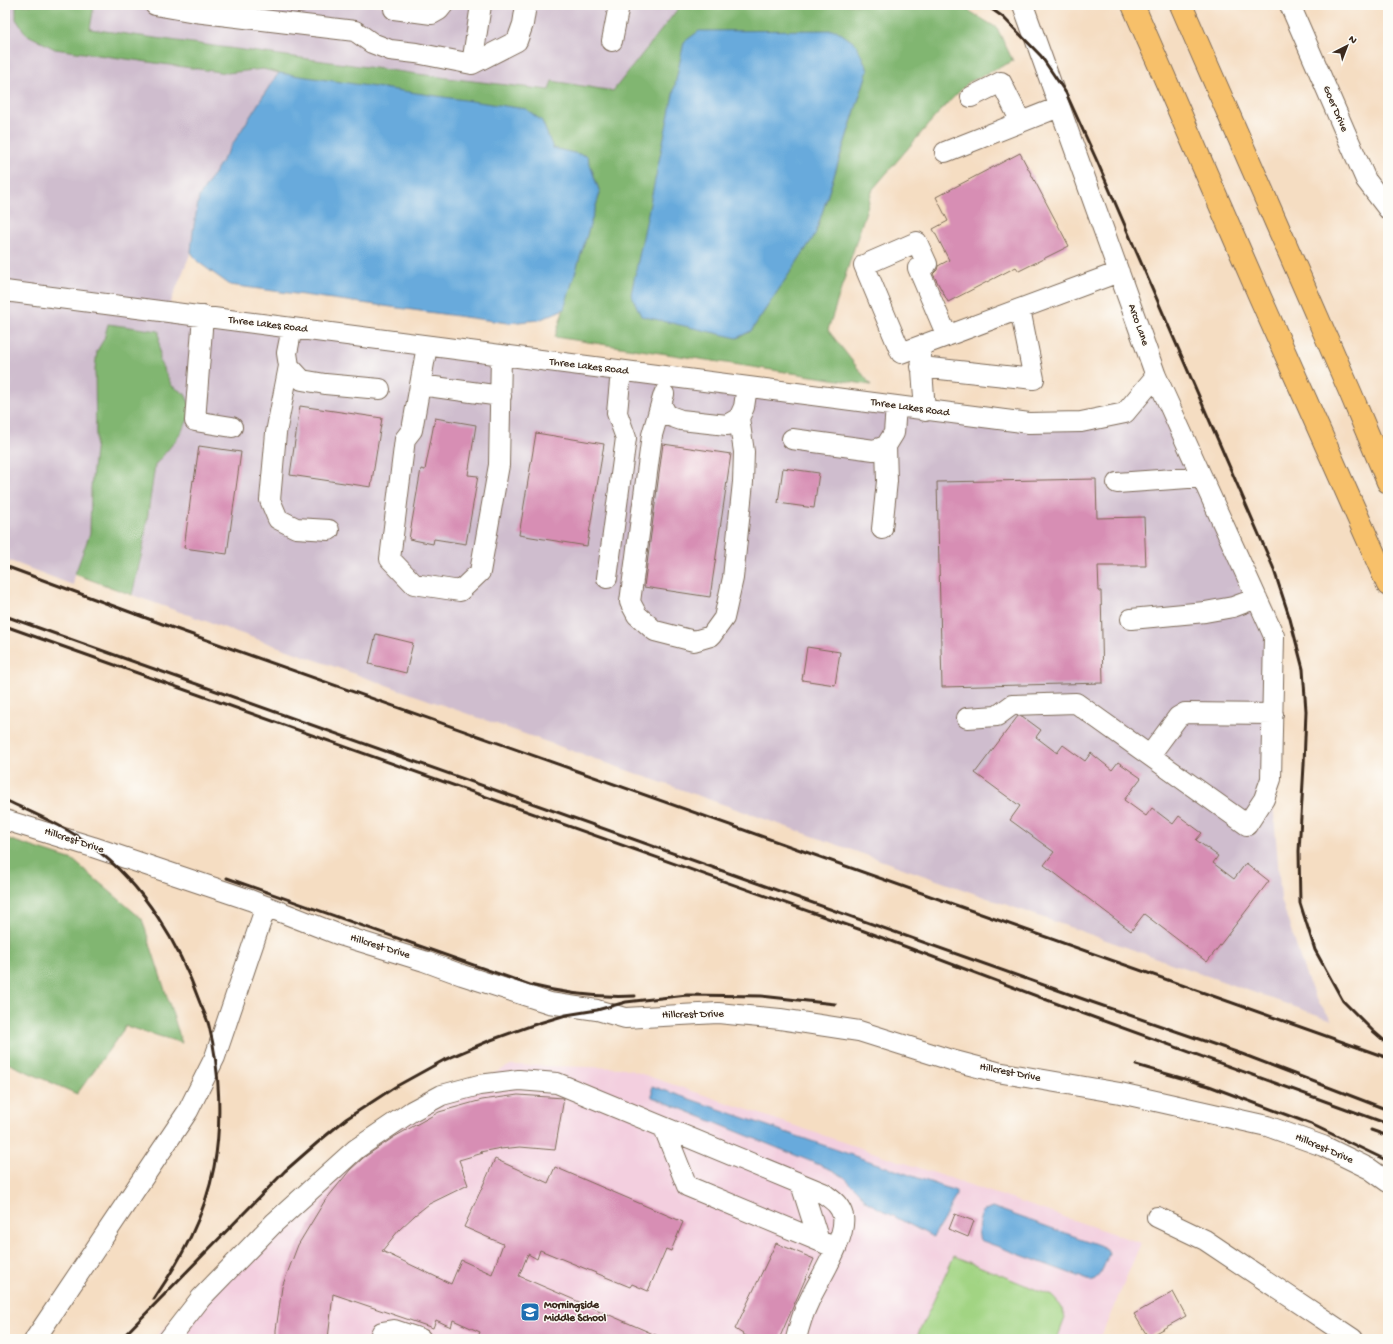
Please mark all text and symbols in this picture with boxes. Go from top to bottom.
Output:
north arrow [1327,26,1367,66]
text: N [1346,33,1359,47]
street label: Goer Drive [1320,84,1350,134]
street label: Arco Lane [1125,303,1151,348]
street label: Three Lakes Road [227,314,310,336]
street label: Three Lakes Road [548,356,631,378]
street label: Three Lakes Road [869,396,952,420]
street label: Hillcrest Drive [43,826,106,856]
street label: Hillcrest Drive [349,932,412,962]
street label: Hillcrest Drive [662,1008,724,1022]
street label: Hillcrest Drive [978,1061,1042,1085]
street label: Hillcrest Drive [1293,1131,1355,1167]
place label: Morningside Middle School [544,1300,607,1325]
school or university icon: Morningside Middle School [519,1301,541,1323]

